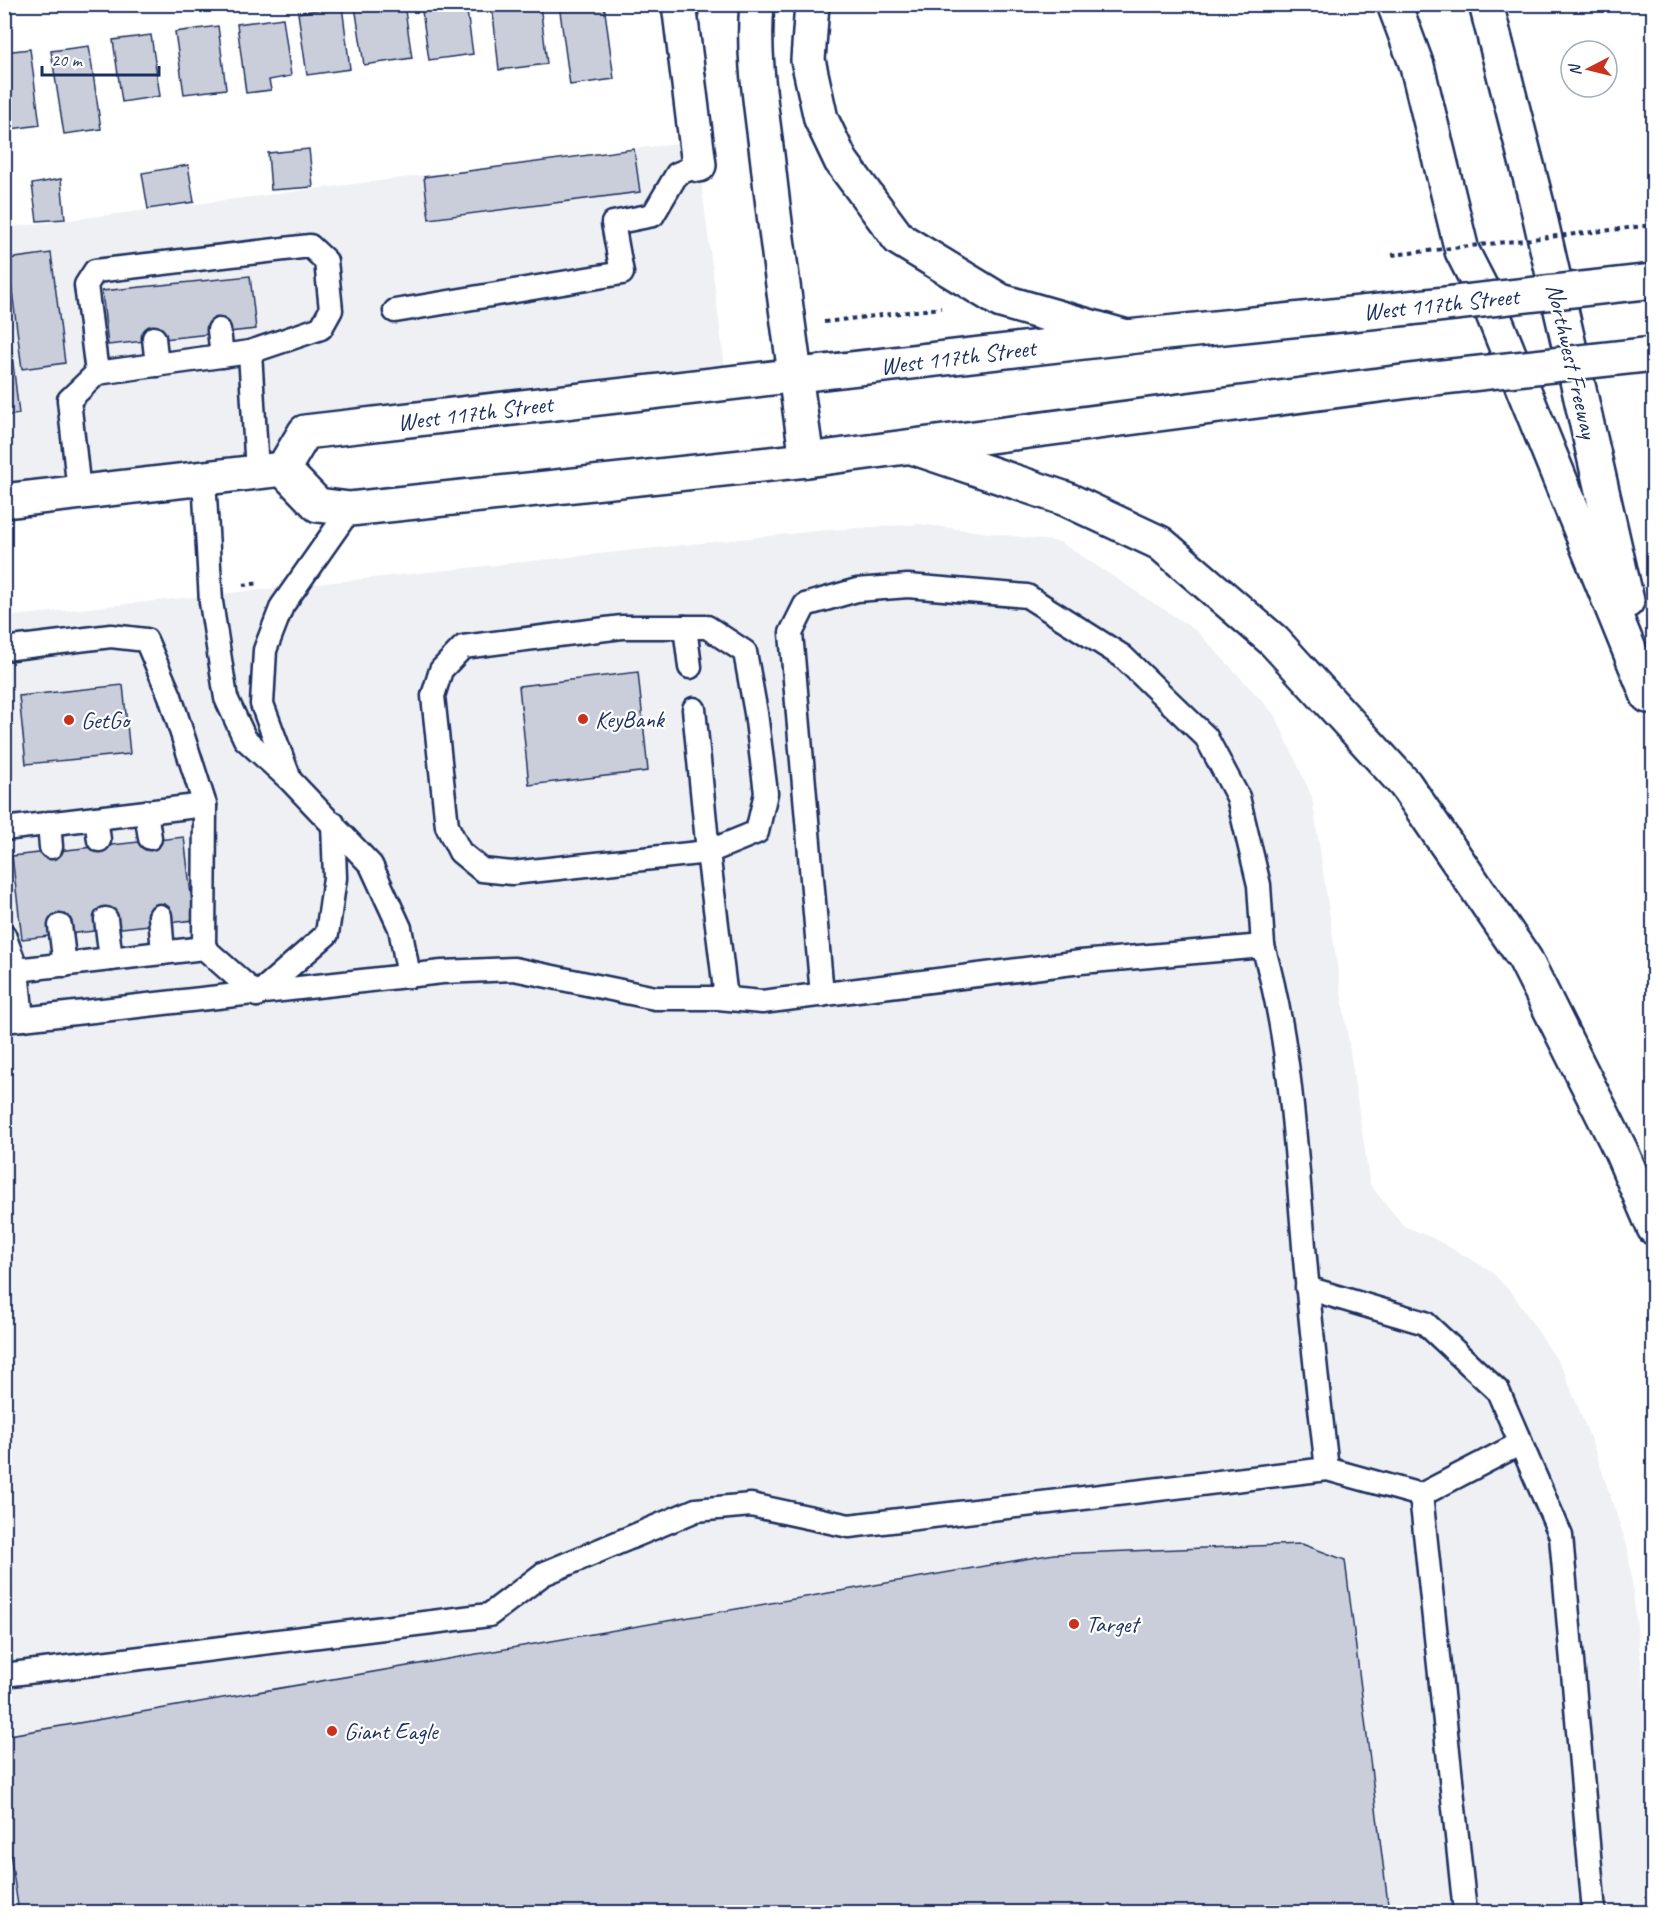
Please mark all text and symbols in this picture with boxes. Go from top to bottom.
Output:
scale bar [42,39,159,77]
north arrow [1559,39,1619,99]
text: 20 m [51,49,84,71]
text: N [1564,62,1586,77]
street label: West 117th Street [1362,281,1522,327]
street label: Northwest Freeway [1540,281,1605,443]
street label: West 117th Street [879,332,1039,381]
street label: West 117th Street [396,388,556,437]
place label: KeyBank [595,704,666,734]
place label: GetGo [81,705,131,735]
marker: KeyBank [576,712,590,726]
marker: GetGo [62,713,76,727]
place label: Target [1086,1609,1141,1639]
marker: Target [1067,1617,1081,1631]
place label: Giant Eagle [344,1716,440,1746]
marker: Giant Eagle [325,1724,339,1738]

